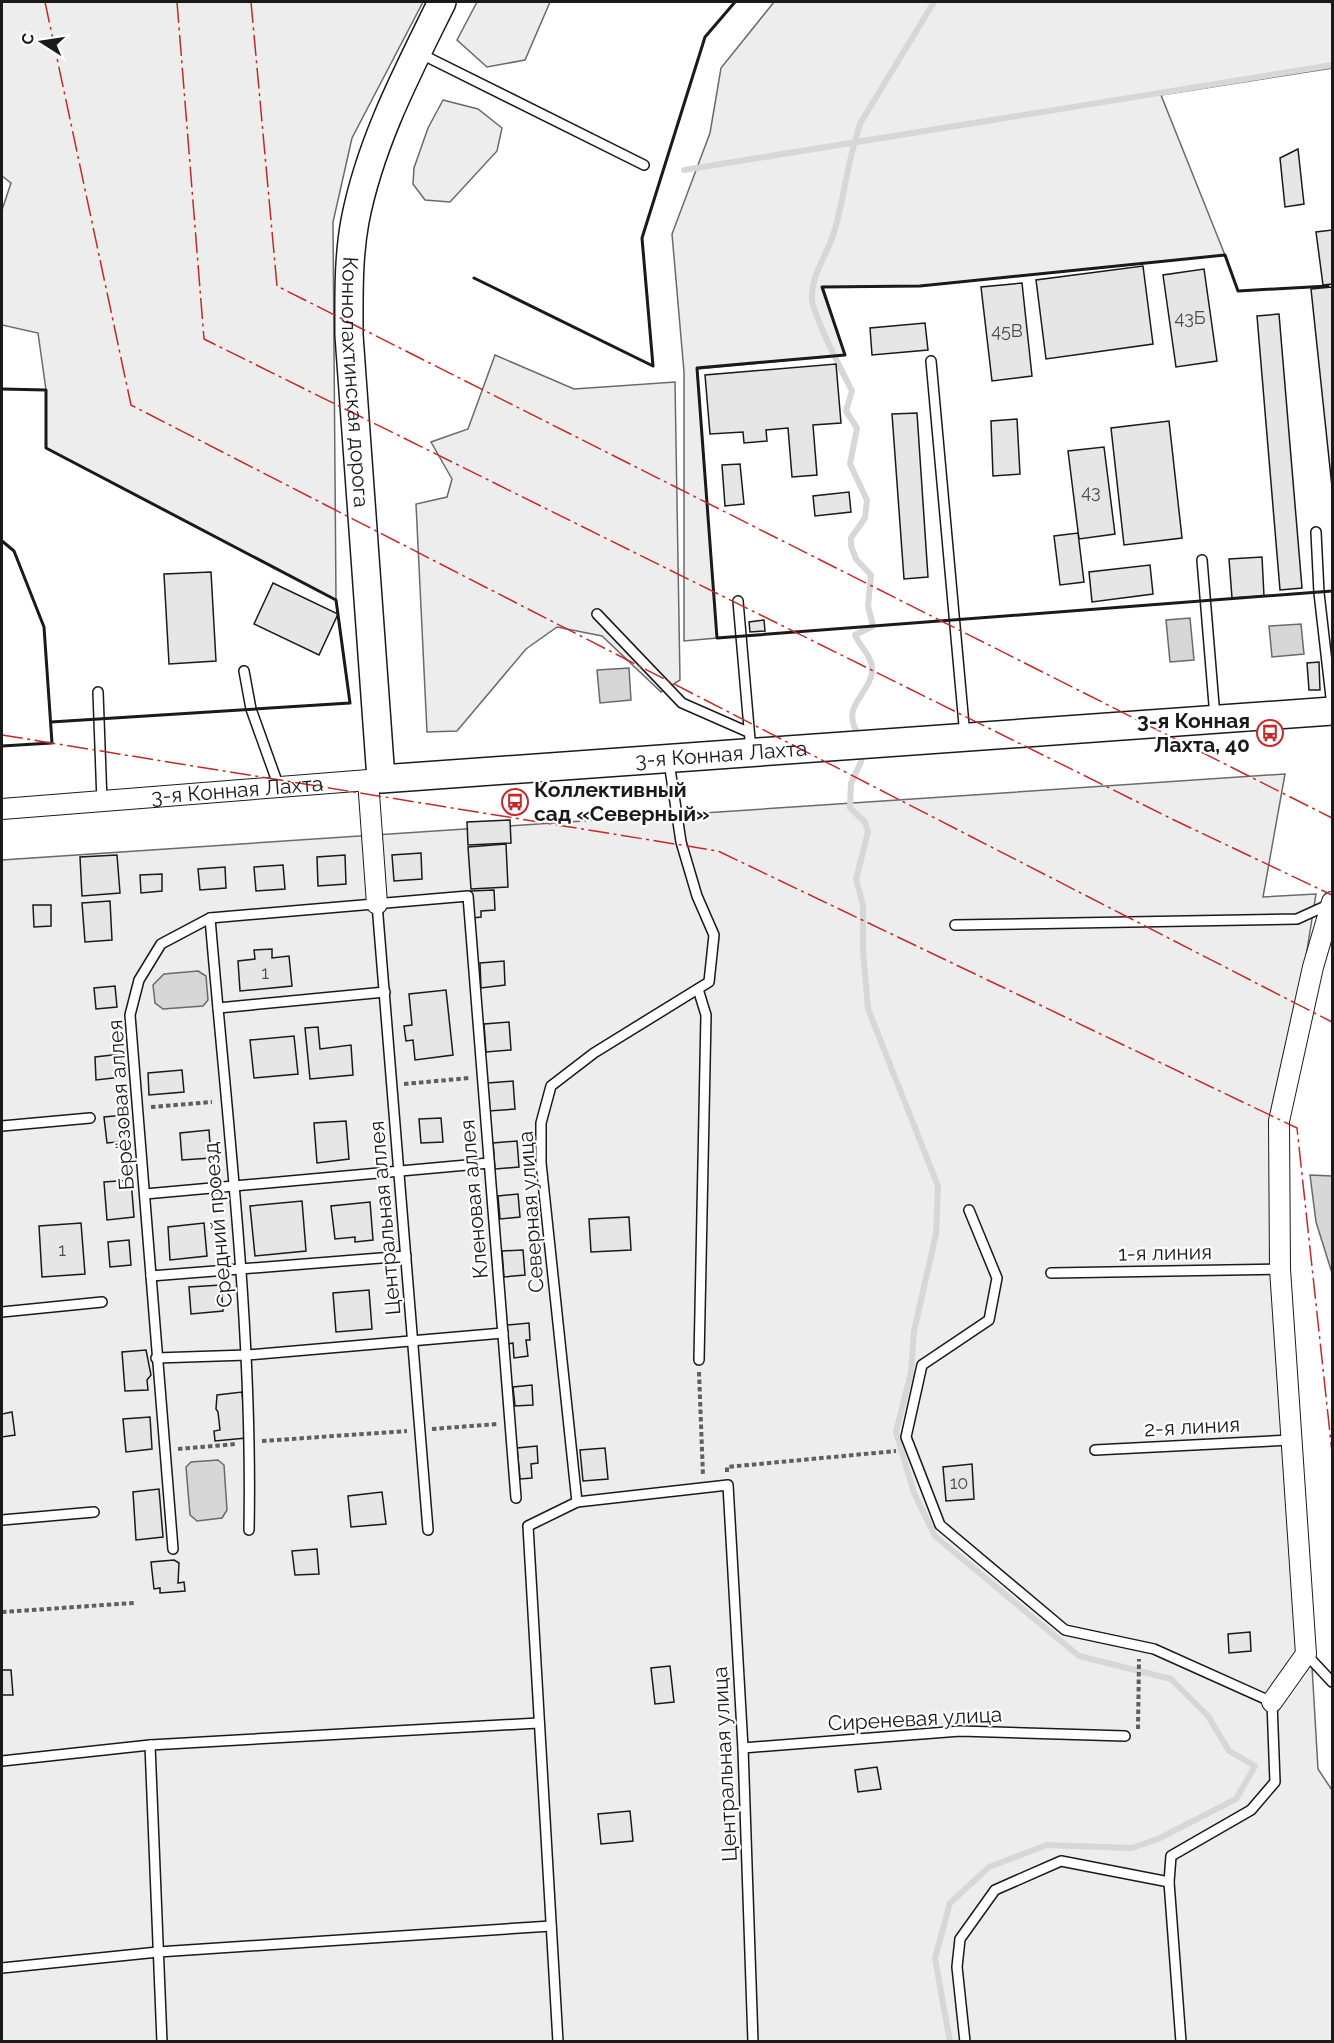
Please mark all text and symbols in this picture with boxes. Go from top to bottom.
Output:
north arrow [12,12,72,72]
text: С [17,32,38,46]
street label: Коннолахтинская дорога [337,256,374,508]
house number: 43Б [1174,307,1206,328]
house number: 45В [991,320,1023,341]
house number: 43 [1081,481,1101,502]
place label: 3-я Конная Лахта, 40 [1137,708,1250,757]
bus stop icon: 3-я Конная Лахта, 40 [1255,718,1285,748]
street label: 3-я Конная Лахта [634,736,808,773]
street label: 3-я Конная Лахта [150,771,324,809]
place label: Коллективный сад «Северный» [534,777,710,826]
bus stop icon: Коллективный сад «Северный» [500,787,530,817]
house number: 1 [261,962,269,983]
street label: Берёзовая аллея [102,1019,139,1191]
street label: Кленовая аллея [454,1118,493,1280]
street label: Центральная аллея [364,1120,405,1316]
street label: Северная улица [512,1130,549,1294]
street label: Средний проезд [198,1141,237,1309]
house number: 1 [58,1239,66,1260]
street label: 1-я линия [1118,1239,1212,1266]
street label: 2-я линия [1143,1412,1241,1441]
house number: 10 [950,1472,968,1493]
street label: Центральная улица [707,1666,742,1862]
street label: Сиреневая улица [827,1701,1003,1736]

